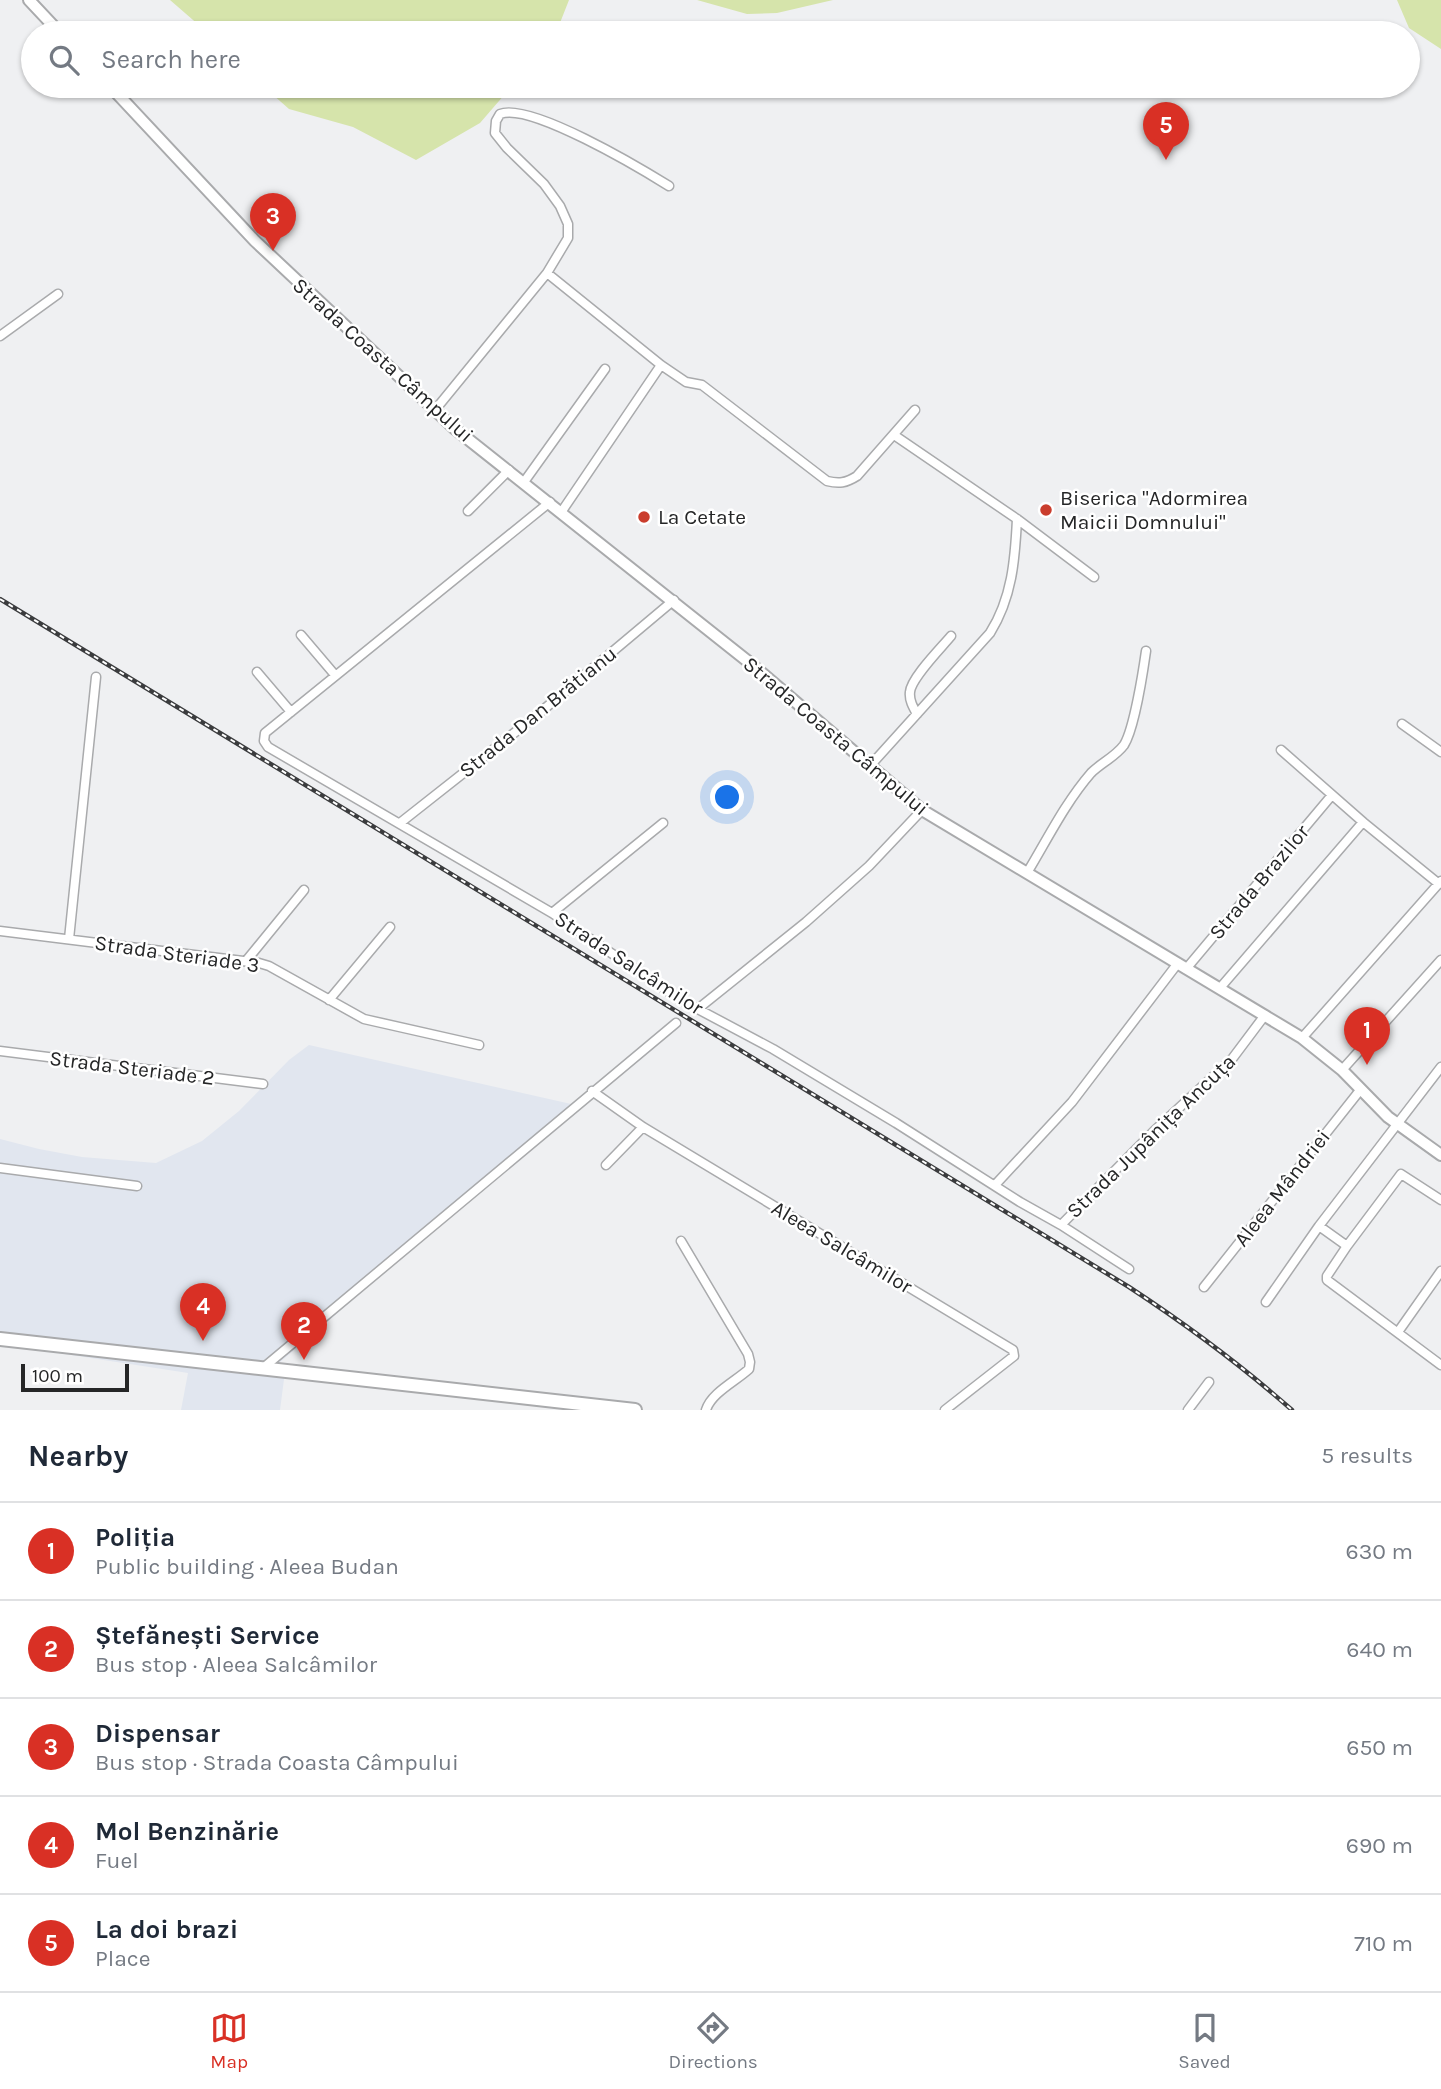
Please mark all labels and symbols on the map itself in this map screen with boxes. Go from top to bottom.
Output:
pin: 5 [1143,102,1189,160]
pin: 3 [250,193,296,251]
street label: Strada Coasta Câmpului [288,273,478,447]
place label: Biserica "Adormirea Maicii Domnului" [1060,486,1248,534]
marker: Biserica "Adormirea Maicii Domnului" [1038,502,1054,518]
place label: La Cetate [658,505,746,529]
marker: La Cetate [636,509,652,525]
street label: Strada Dan Brătianu [455,641,621,783]
street label: Strada Coasta Câmpului [739,652,933,820]
your location [710,780,744,814]
street label: Strada Brazilor [1204,820,1314,944]
street label: Strada Salcâmilor [550,906,708,1020]
street label: Strada Steriade 3 [93,931,261,977]
pin: 1 [1344,1007,1390,1065]
street label: Strada Steriade 2 [48,1046,216,1090]
street label: Strada Jupânița Ancuța [1062,1049,1240,1223]
street label: Aleea Mândriei [1229,1125,1335,1251]
street label: Aleea Salcâmilor [767,1196,917,1299]
pin: 4 [180,1283,226,1341]
pin: 2 [281,1302,327,1360]
scale bar [21,1361,130,1393]

